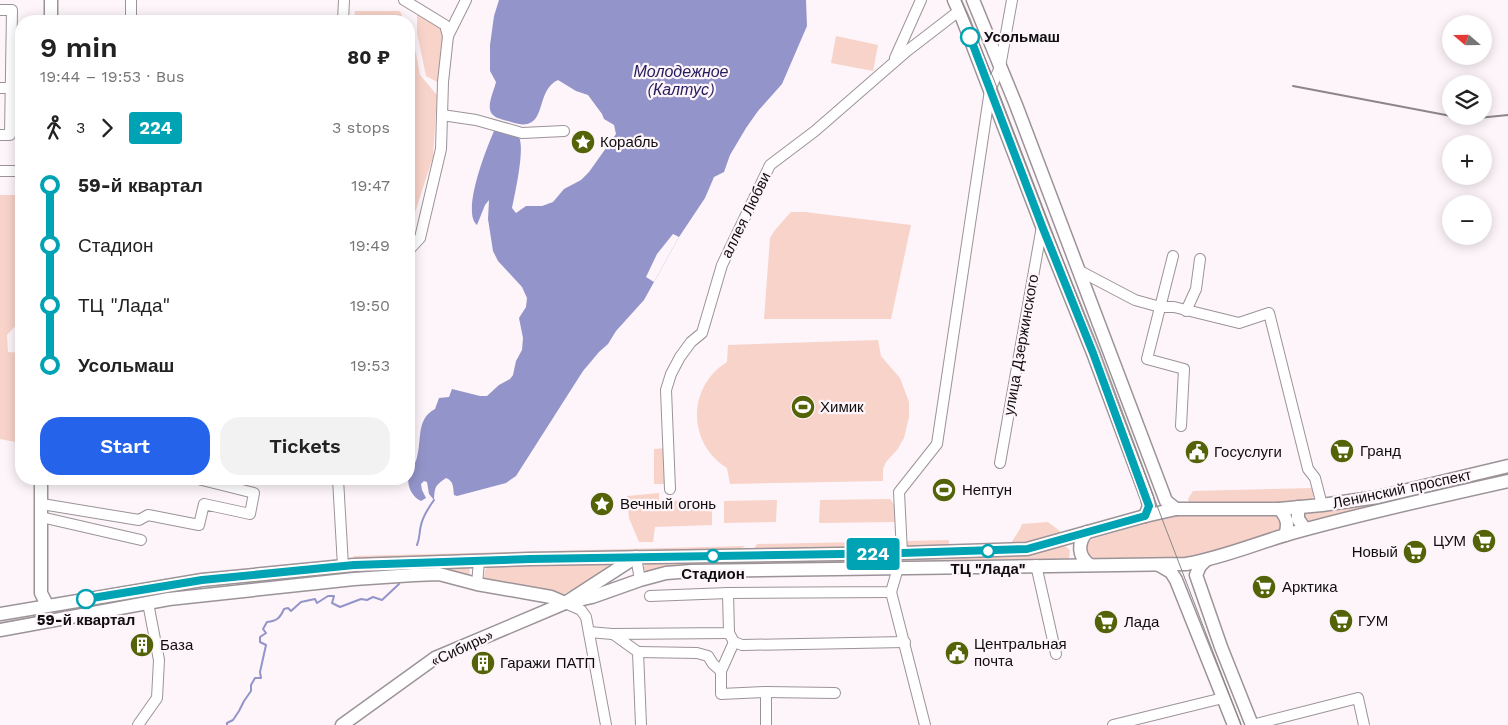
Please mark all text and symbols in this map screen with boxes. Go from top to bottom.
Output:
north arrow [1442,15,1492,65]
map controls [1442,15,1492,245]
marker: Усольмаш [960,27,980,47]
place label: Усольмаш [984,28,1060,46]
text: 9 min [40,31,118,64]
text: 80 ₽ [347,46,390,69]
water label: Молодежное (Калтус) [634,62,729,99]
text: 19:44 – 19:53 · Bus [40,67,184,86]
button: layers [1442,75,1492,125]
icon: walk [40,114,68,142]
icon: forward [93,114,121,142]
text: 224 [139,117,172,138]
text: 3 [76,118,85,137]
text: 3 stops [332,118,390,137]
place icon: Корабль [570,129,596,155]
place label: Корабль [600,133,658,151]
button: + [1442,135,1492,185]
street label: аллея Любви [717,169,775,261]
text: 59-й квартал [78,174,203,197]
text: 19:47 [351,176,390,195]
button: − [1442,195,1492,245]
text: Стадион [78,234,154,257]
text: 19:49 [350,236,390,255]
street label: улица Дзержинского [1000,273,1042,417]
text: ТЦ "Лада" [78,294,170,317]
text: 19:50 [350,296,390,315]
text: Усольмаш [78,354,174,377]
text: 19:53 [351,356,390,375]
sports icon: Химик [790,394,816,420]
place label: Химик [820,398,864,416]
button: Start [40,417,210,475]
button: Tickets [220,417,390,475]
supermarket icon: Гранд [1329,438,1355,464]
public building icon: Госуслуги [1184,439,1210,465]
place label: Гранд [1360,442,1401,460]
place label: Госуслуги [1214,443,1282,461]
street label: Ленинский проспект [1331,465,1473,513]
sports icon: Нептун [931,477,957,503]
place label: Нептун [962,481,1012,499]
place icon: Вечный огонь [589,491,615,517]
place label: Вечный огонь [620,495,716,513]
supermarket icon: ЦУМ [1471,528,1497,554]
place label: ЦУМ [1433,532,1466,550]
line badge: 224 [844,538,902,570]
supermarket icon: Новый [1402,539,1428,565]
text: 224 [857,543,889,564]
place label: Новый [1352,543,1398,561]
marker: ТЦ "Лада" [981,544,995,558]
marker: Стадион [706,549,720,563]
place label: ТЦ "Лада" [951,560,1026,578]
place label: Стадион [681,565,745,583]
supermarket icon: Арктика [1251,574,1277,600]
place label: Арктика [1282,578,1338,596]
marker: 59-й квартал [76,589,96,609]
supermarket icon: ГУМ [1328,608,1354,634]
supermarket icon: Лада [1093,609,1119,635]
place label: 59-й квартал [37,611,135,629]
place label: ГУМ [1358,612,1388,630]
place label: Лада [1124,613,1160,631]
street label: «Сибирь» [428,626,496,670]
building icon: База [129,632,155,658]
place label: Центральная почта [974,635,1067,670]
place label: База [160,636,194,654]
public building icon: Центральная почта [944,640,970,666]
building icon: Гаражи ПАТП [470,650,496,676]
place label: Гаражи ПАТП [500,654,595,672]

